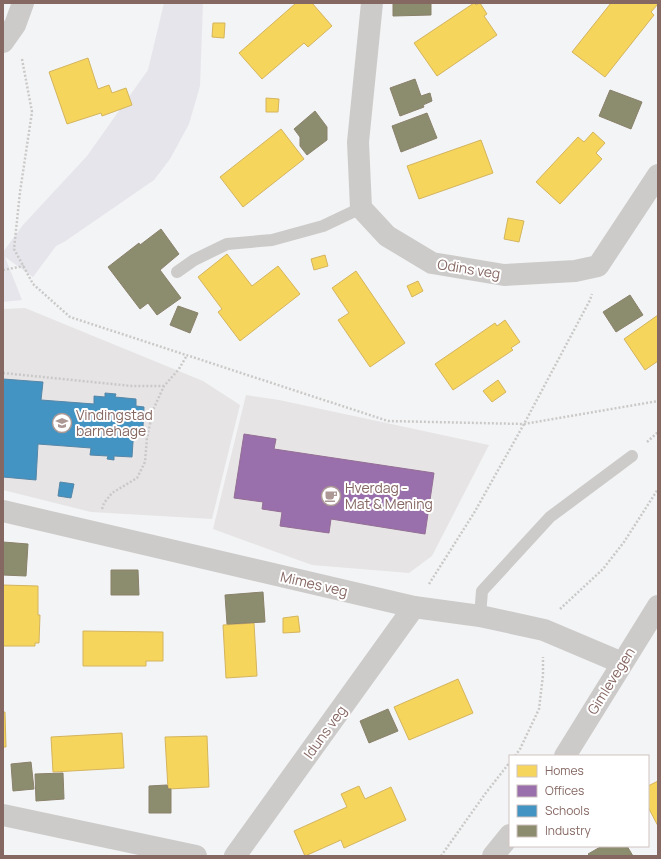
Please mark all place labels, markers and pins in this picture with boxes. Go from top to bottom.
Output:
place label: Vindingstad barnehage [76,405,153,440]
school or university icon: Vindingstad barnehage [51,412,73,434]
place label: Hverdag - Mat & Mening [345,478,433,513]
cafe icon: Hverdag - Mat & Mening [320,485,342,507]

